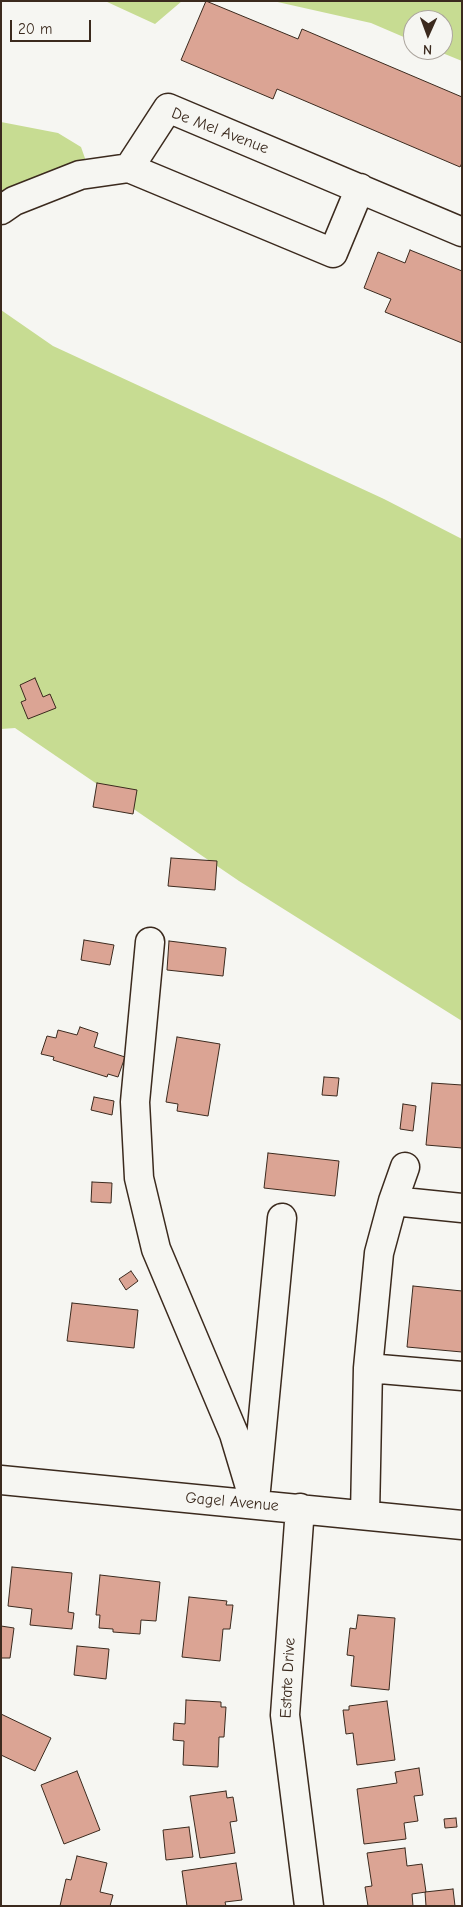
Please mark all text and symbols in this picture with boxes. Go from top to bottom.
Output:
scale bar [12,10,94,42]
north arrow [403,10,453,60]
text: 20 m [18,20,52,38]
text: N [423,41,432,58]
street label: De Mel Avenue [169,104,271,158]
street label: Gagel Avenue [184,1488,280,1516]
street label: Estate Drive [276,1637,300,1719]

